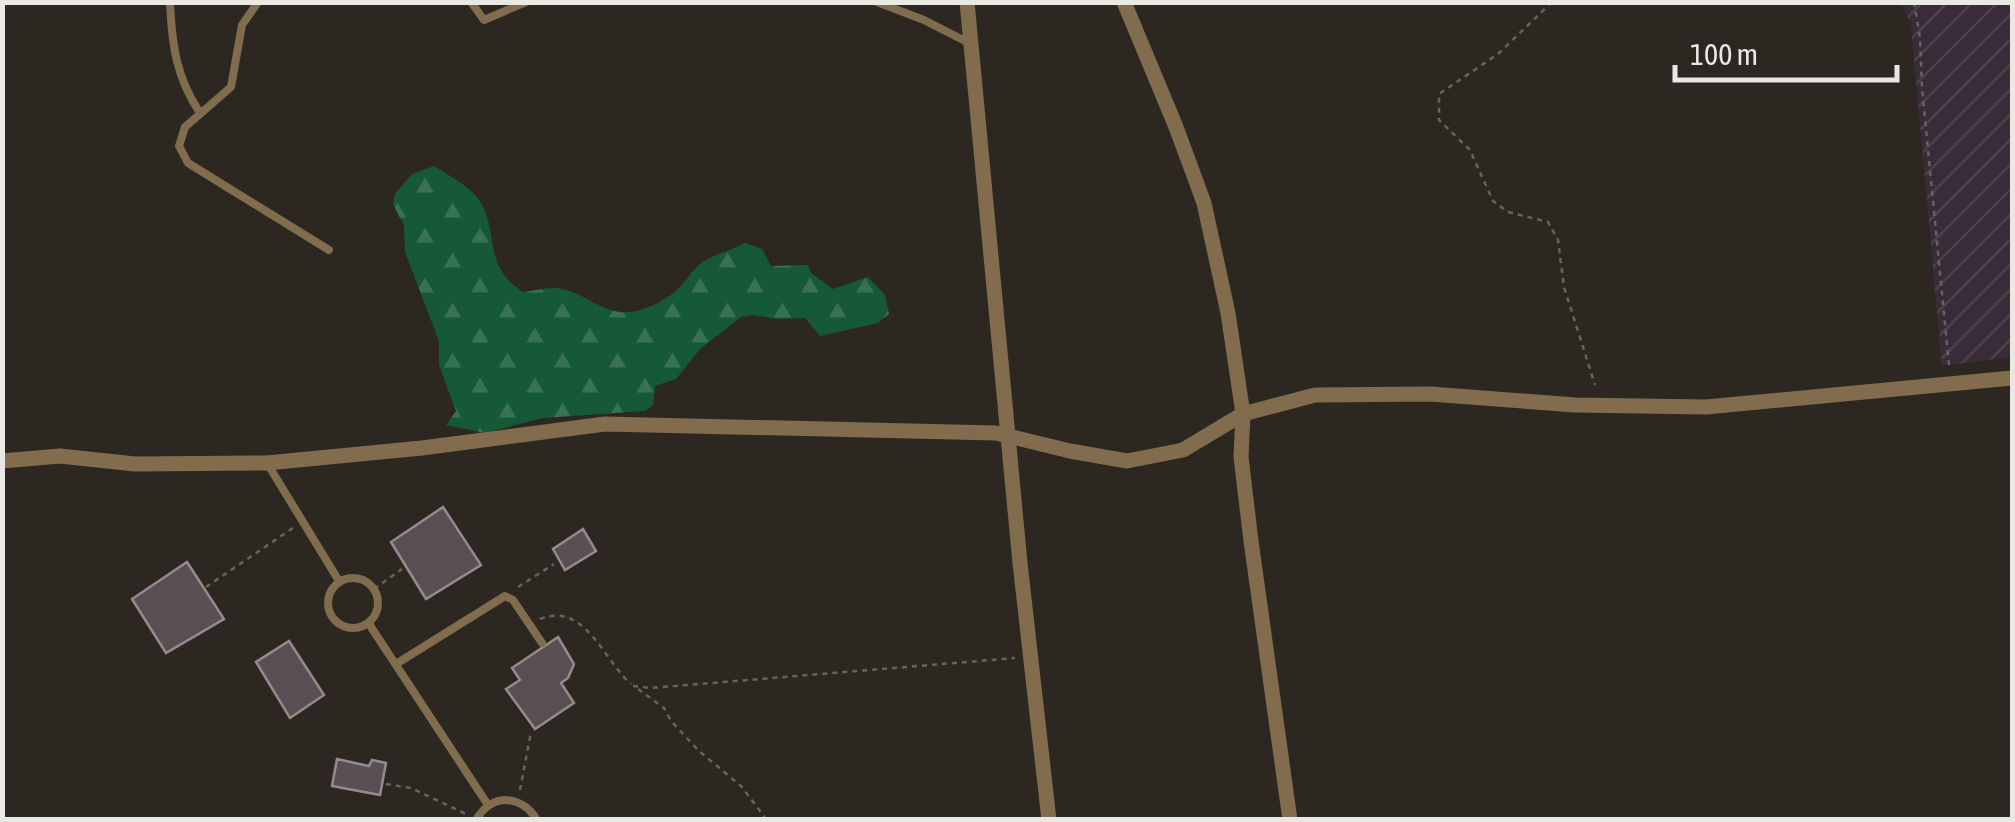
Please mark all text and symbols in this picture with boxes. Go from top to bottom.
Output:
scale bar [1675,20,1898,82]
text: 100 m [1690,37,1758,71]

